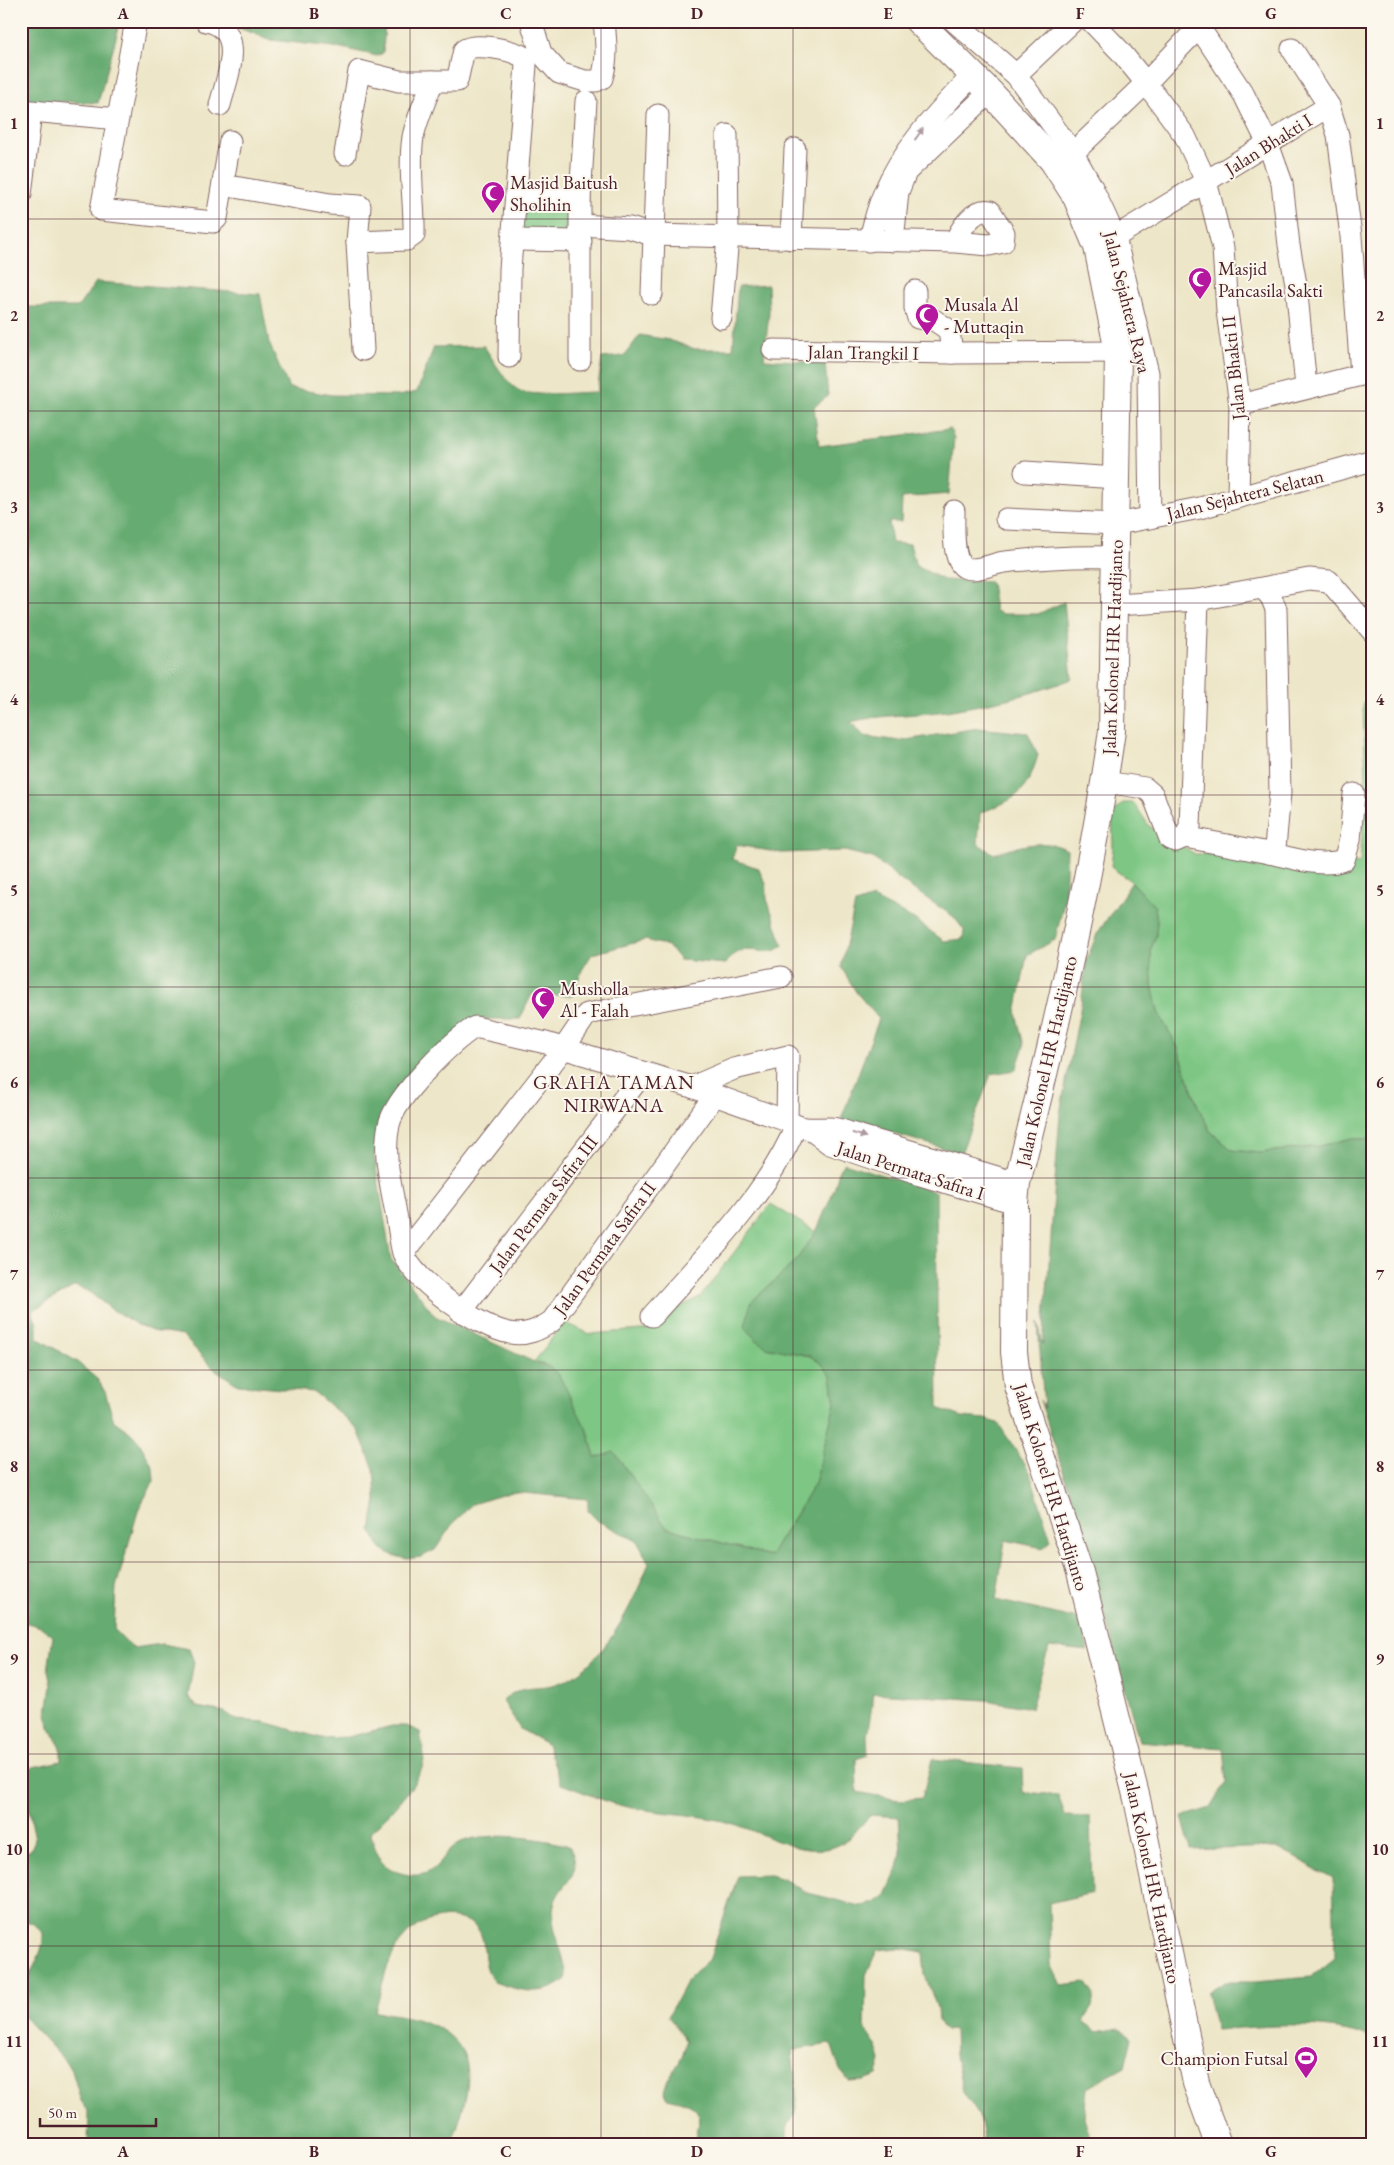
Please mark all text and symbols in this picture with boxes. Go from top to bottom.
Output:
text: A [116,3,129,24]
text: B [309,3,319,24]
text: C [500,3,512,24]
text: D [691,3,703,24]
text: E [883,3,893,24]
text: F [1076,3,1085,24]
text: G [1265,3,1277,24]
street label: Jalan Bhakti I [1218,107,1317,182]
text: 1 [10,113,18,134]
text: 1 [1376,113,1384,134]
one-way arrow [914,128,924,141]
place label: Masjid Baitush Sholihin [510,170,618,217]
mosque icon: Masjid Baitush Sholihin [480,180,506,214]
street label: Jalan Sejahtera Raya [1097,227,1157,376]
place label: Masjid Pancasila Sakti [1218,256,1323,303]
mosque icon: Masjid Pancasila Sakti [1187,266,1213,300]
place label: Musala Al - Muttaqin [944,292,1024,339]
mosque icon: Musala Al - Muttaqin [914,302,940,336]
text: 2 [10,305,19,326]
text: 2 [1376,305,1385,326]
street label: Jalan Bhakti II [1216,314,1252,423]
street label: Jalan Trangkil I [805,339,919,366]
street label: Jalan Sejahtera Selatan [1162,463,1326,527]
text: 3 [10,497,18,518]
text: 3 [1376,497,1384,518]
street label: Jalan Kolonel HR Hardijanto [1096,539,1129,757]
text: 4 [10,689,19,710]
text: 4 [1376,689,1385,710]
text: 5 [10,880,18,901]
text: 5 [1376,880,1384,901]
street label: Jalan Kolonel HR Hardijanto [1010,953,1083,1171]
place label: Musholla Al - Falah [559,976,629,1023]
mosque icon: Musholla Al - Falah [530,986,556,1020]
district label: GRAHA TAMAN NIRWANA [533,1069,695,1118]
text: 6 [10,1072,19,1093]
text: 6 [1376,1072,1385,1093]
street label: Jalan Permata Safira III [482,1130,604,1280]
one-way arrow [851,1132,866,1140]
street label: Jalan Permata Safira I [832,1134,988,1206]
street label: Jalan Permata Safira II [546,1176,662,1322]
text: 7 [10,1264,19,1285]
text: 7 [1376,1264,1385,1285]
street label: Jalan Kolonel HR Hardijanto [1007,1379,1095,1594]
text: 8 [10,1456,18,1477]
text: 8 [1376,1456,1384,1477]
text: 9 [10,1648,19,1669]
text: 9 [1376,1648,1385,1669]
street label: Jalan Kolonel HR Hardijanto [1117,1768,1187,1986]
text: 10 [6,1839,23,1860]
text: 10 [1372,1839,1389,1860]
text: 11 [6,2031,22,2052]
text: 11 [1372,2031,1388,2052]
sports icon: Champion Futsal [1293,2045,1319,2079]
place label: Champion Futsal [1161,2046,1288,2071]
scale bar [40,2095,156,2127]
text: 50 m [48,2103,77,2122]
text: A [116,2141,129,2162]
text: B [309,2141,319,2162]
text: C [500,2141,512,2162]
text: D [691,2141,703,2162]
text: E [883,2141,893,2162]
text: F [1076,2141,1085,2162]
text: G [1265,2141,1277,2162]

